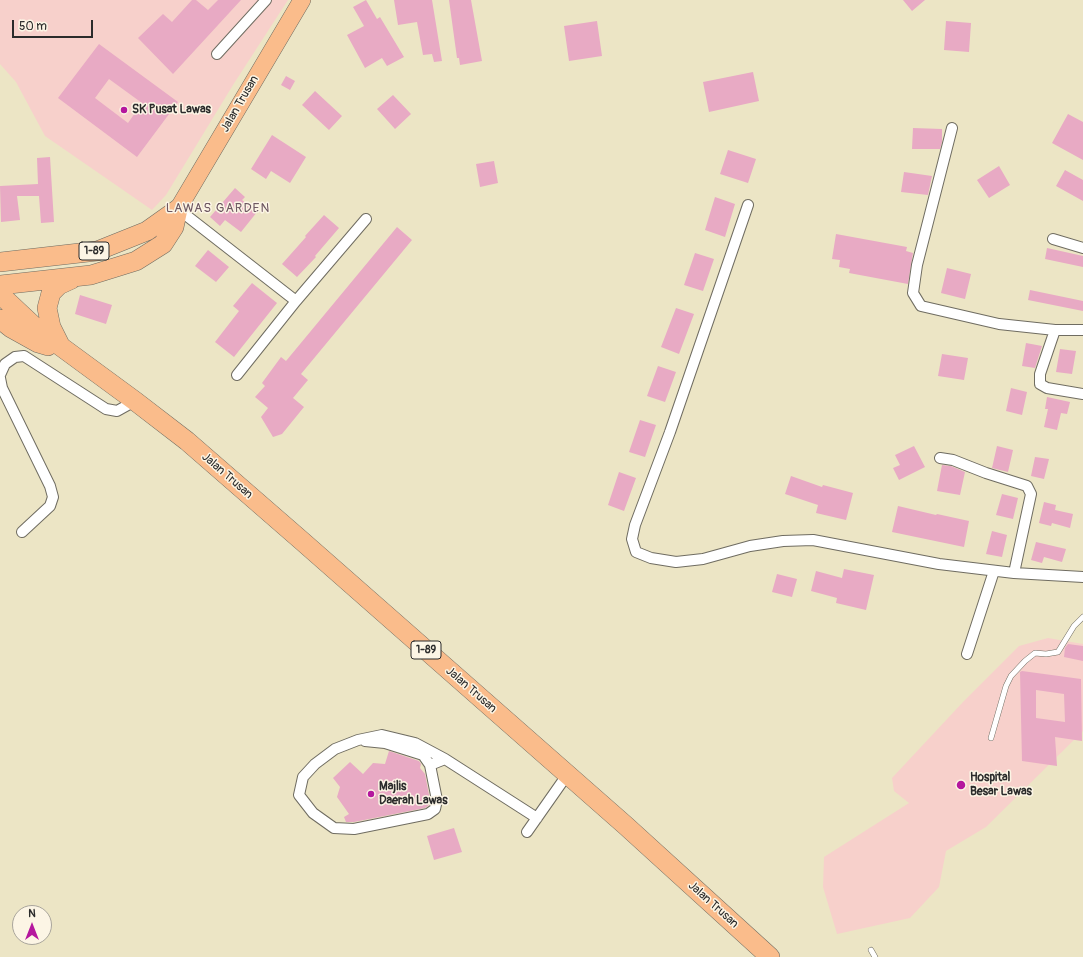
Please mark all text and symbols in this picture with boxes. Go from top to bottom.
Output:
scale bar [14,12,95,38]
text: 50 m [19,19,47,34]
street label: Jalan Trusan [218,73,262,135]
place label: SK Pusat Lawas [132,103,211,117]
marker: SK Pusat Lawas [119,105,129,115]
district label: LAWAS GARDEN [166,201,270,217]
road number: 1-89 [79,242,109,260]
street label: Jalan Trusan [199,450,255,502]
road number: 1-89 [411,641,441,659]
street label: Jalan Trusan [443,664,499,716]
place label: Hospital Besar Lawas [970,771,1032,799]
marker: Hospital Besar Lawas [955,779,967,791]
place label: Majlis Daerah Lawas [379,780,448,808]
marker: Majlis Daerah Lawas [366,789,376,799]
street label: Jalan Trusan [685,879,741,931]
north arrow [12,905,52,945]
text: N [28,907,36,920]

